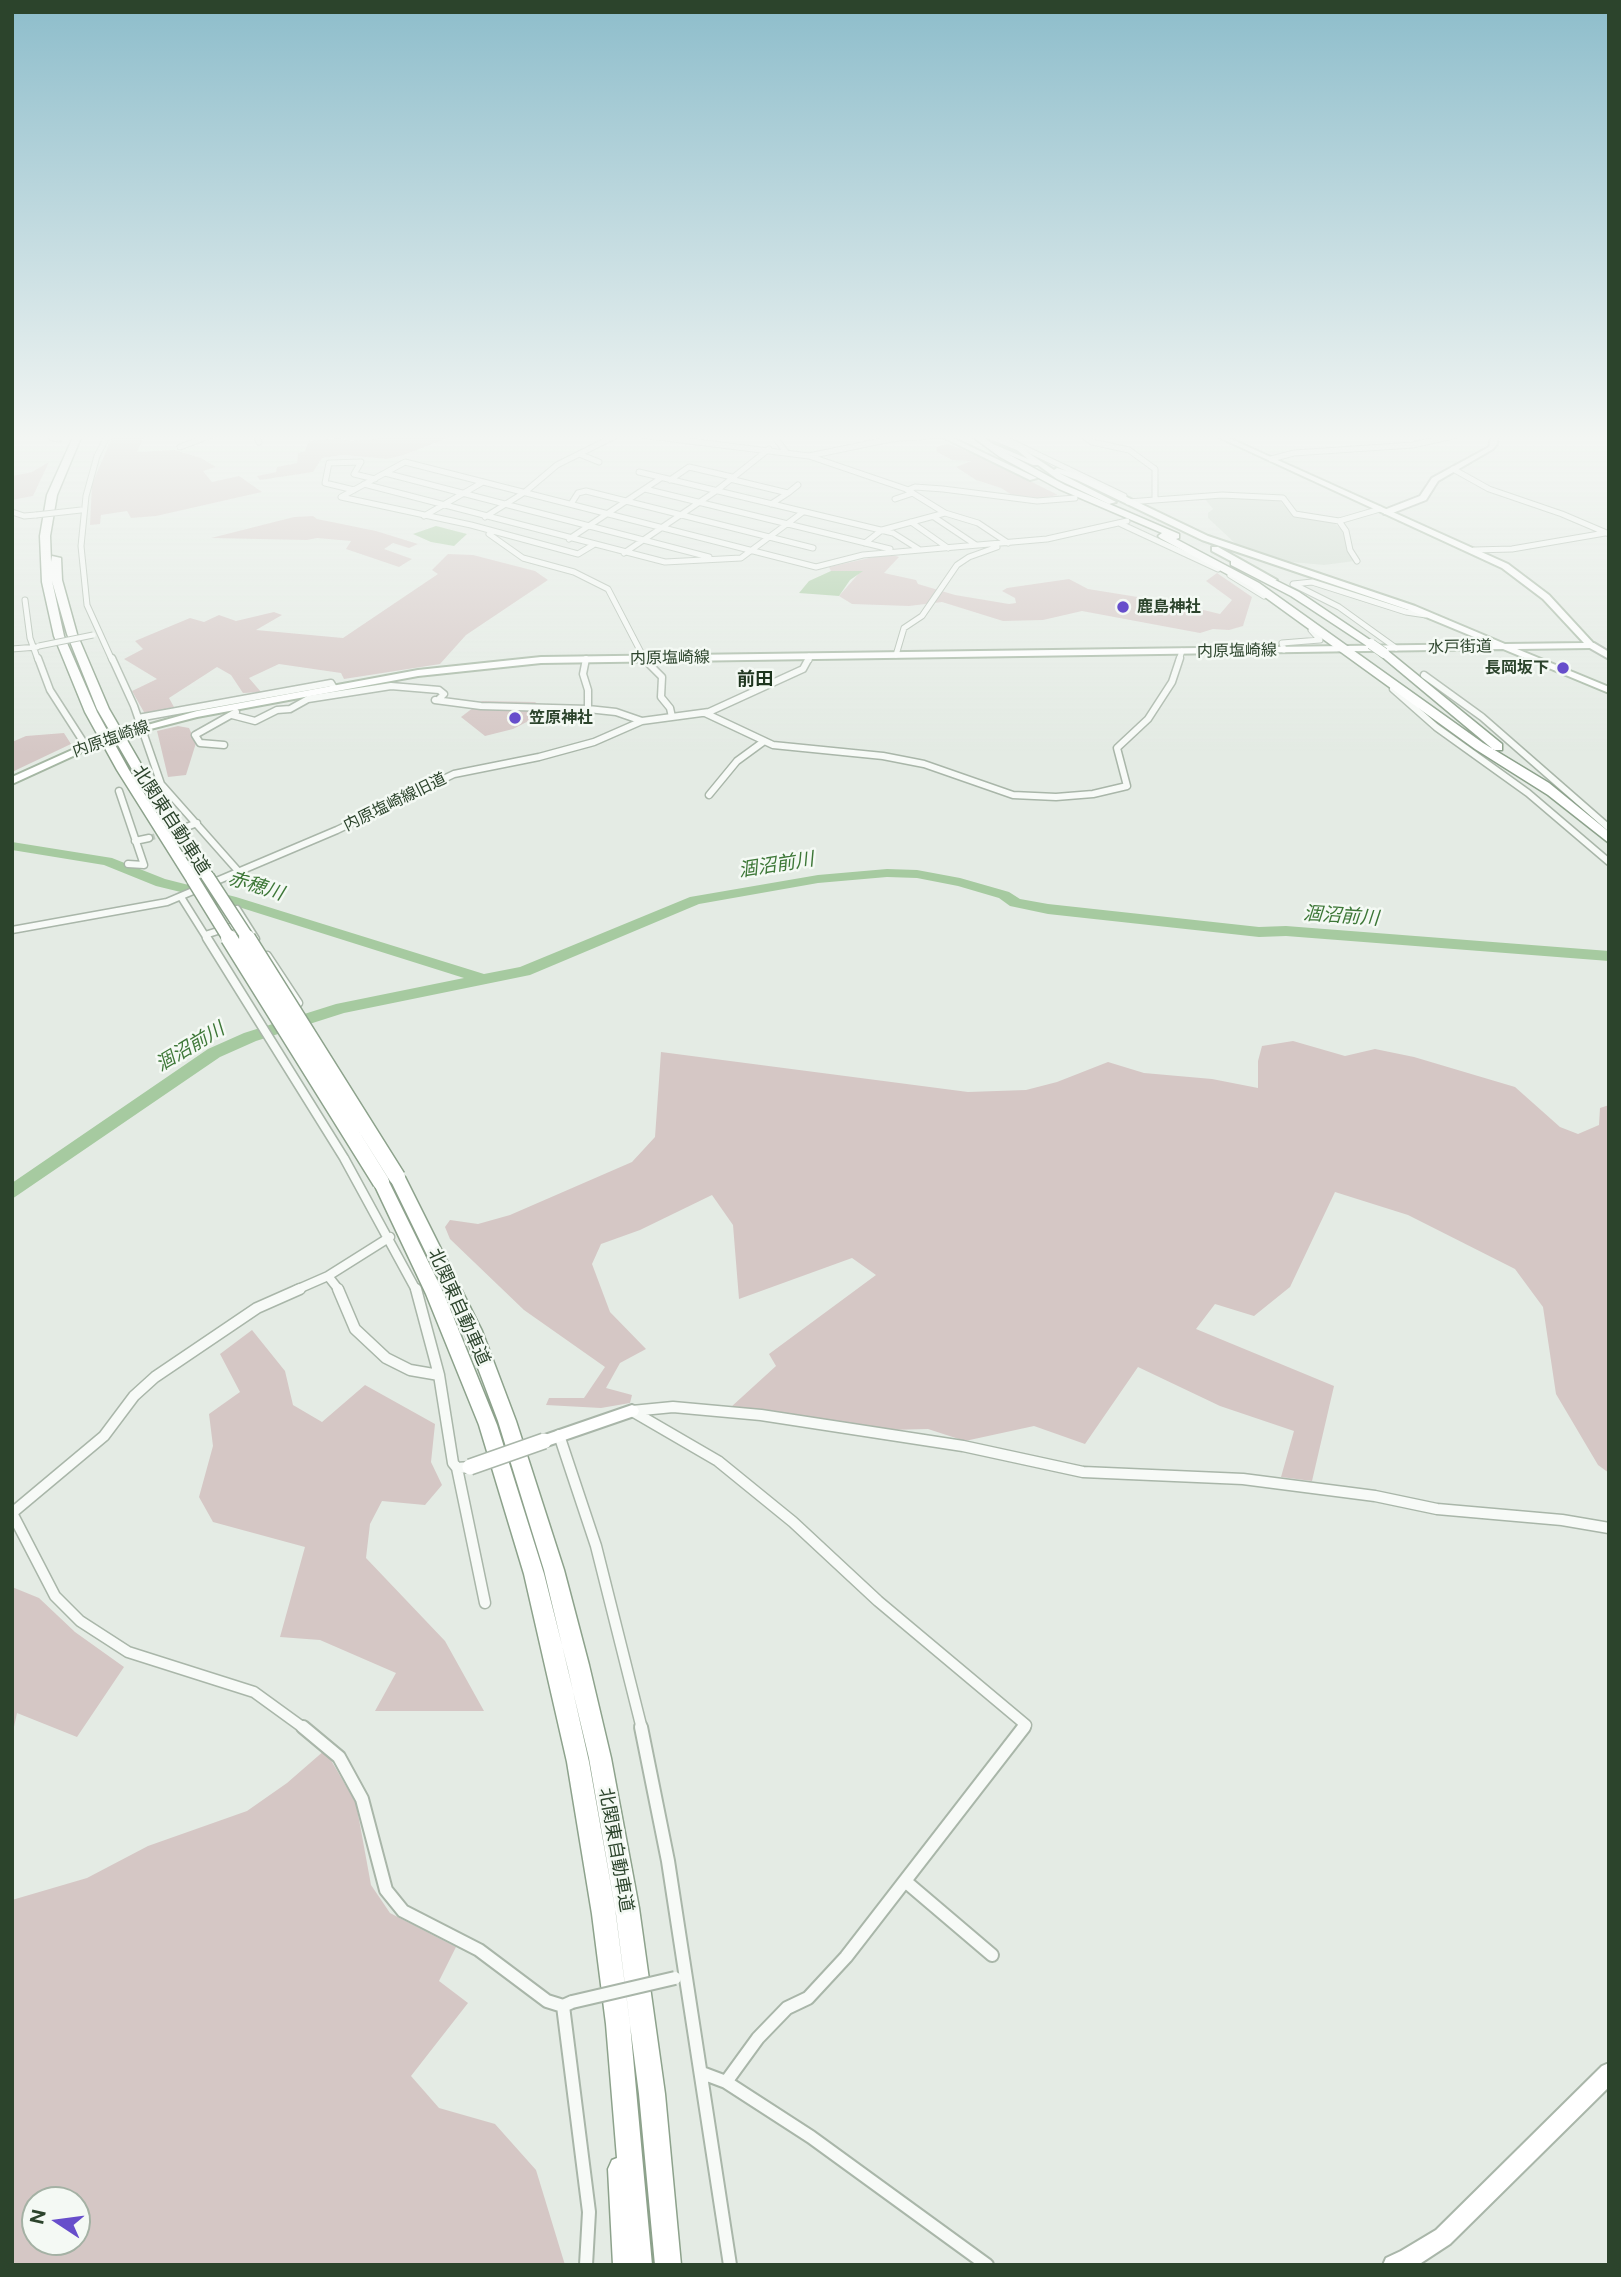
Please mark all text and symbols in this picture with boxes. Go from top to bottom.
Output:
place label: 鹿島神社 [1137,597,1201,617]
marker: 鹿島神社 [1115,599,1131,615]
street label: 水戸街道 [1428,637,1492,657]
street label: 内原塩崎線 [1197,641,1277,661]
street label: 内原塩崎線 [630,648,710,668]
place label: 長岡坂下 [1485,658,1549,678]
marker: 長岡坂下 [1555,660,1571,676]
district label: 前田 [737,668,773,690]
place label: 笠原神社 [529,708,593,728]
marker: 笠原神社 [507,710,523,726]
street label: 内原塩崎線 [70,717,152,761]
street label: 北関東自動車道 [128,761,214,879]
street label: 内原塩崎線旧道 [340,769,450,835]
water label: 涸沼前川 [737,848,815,882]
water label: 赤穂川 [225,867,287,905]
water label: 涸沼前川 [1302,902,1380,930]
water label: 涸沼前川 [152,1018,228,1076]
street label: 北関東自動車道 [424,1245,494,1369]
street label: 北関東自動車道 [594,1786,638,1914]
north arrow [21,2186,91,2256]
text: N [25,2207,50,2226]

